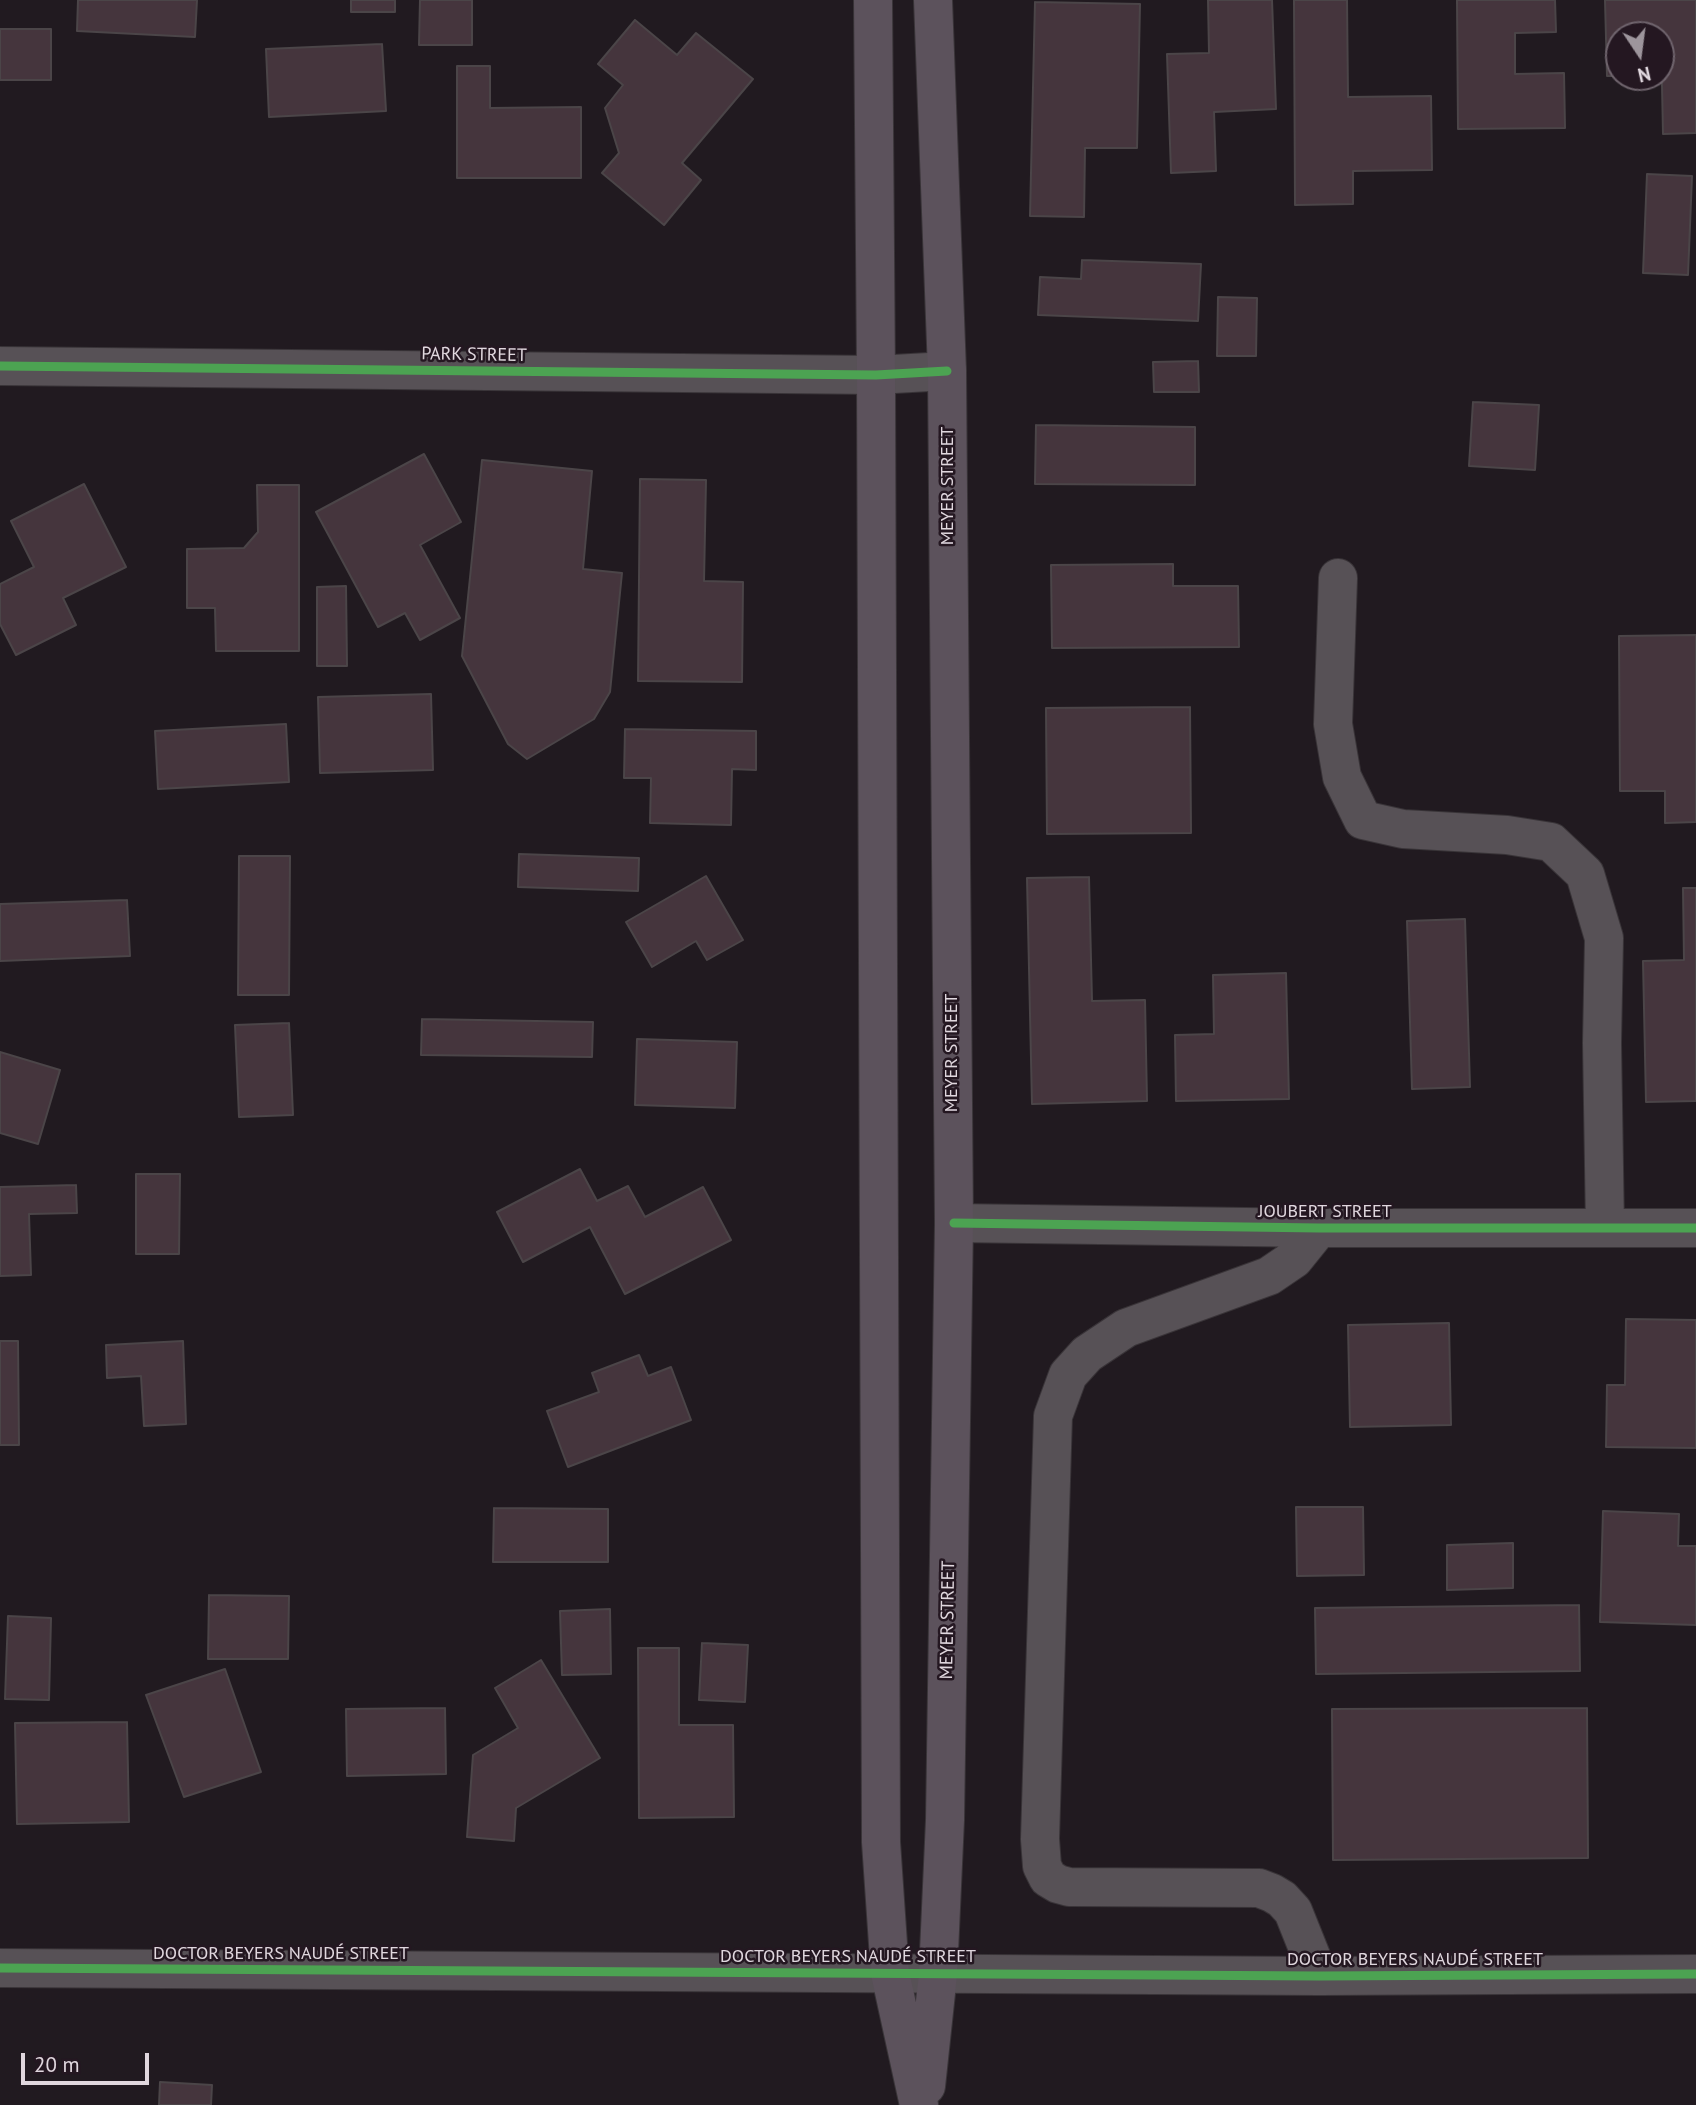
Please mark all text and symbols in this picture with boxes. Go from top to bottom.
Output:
north arrow [1605,21,1675,91]
text: N [1636,61,1653,88]
street label: PARK STREET [421,343,527,367]
street label: MEYER STREET [937,427,959,545]
street label: MEYER STREET [941,994,963,1112]
street label: JOUBERT STREET [1258,1201,1392,1223]
street label: MEYER STREET [936,1561,960,1679]
street label: DOCTOR BEYERS NAUDÉ STREET [153,1943,409,1965]
street label: DOCTOR BEYERS NAUDÉ STREET [720,1946,976,1968]
street label: DOCTOR BEYERS NAUDÉ STREET [1287,1949,1543,1971]
scale bar [24,2038,152,2082]
text: 20 m [34,2051,80,2078]

